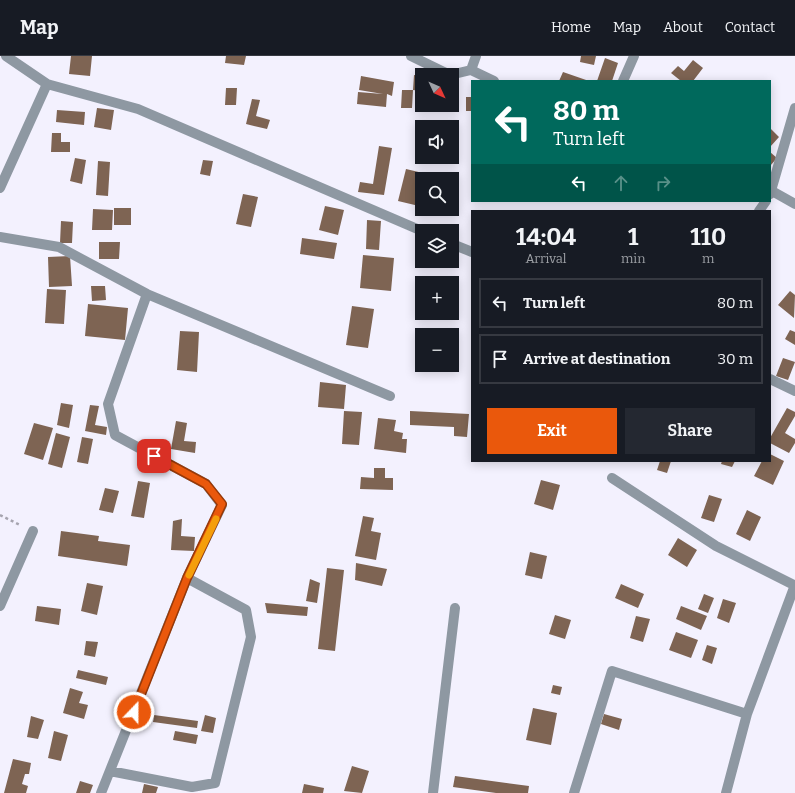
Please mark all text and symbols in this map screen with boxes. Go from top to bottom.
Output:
text: Map [20,16,59,39]
text: Home [551,19,591,36]
text: Map [613,19,641,36]
text: About [663,19,703,36]
text: Contact [725,19,775,36]
north arrow [415,68,459,112]
map controls [415,68,459,372]
text: 80 m [553,94,619,127]
icon: left [487,96,539,148]
button: sound [415,120,459,164]
text: Turn left [553,128,625,150]
button: search [415,172,459,216]
icon: left [568,172,590,194]
icon: ahead [610,172,632,194]
icon: right [652,172,674,194]
text: 14:04 [516,223,576,251]
text: 1 [628,223,638,251]
text: 110 [690,223,726,251]
button: layers [415,224,459,268]
text: Arrival [525,251,567,266]
text: min [621,251,645,266]
text: m [702,251,714,266]
button: + [415,276,459,320]
icon: left [489,292,511,314]
text: Turn left [523,294,585,312]
text: 80 m [717,294,753,312]
button: − [415,328,459,372]
icon: arrive [489,348,511,370]
text: Arrive at destination [523,350,670,368]
text: 30 m [718,350,753,368]
button: Exit [487,408,617,454]
button: Share [625,408,755,454]
pin [137,439,171,473]
icon: arrive [143,445,165,467]
position arrow [113,691,155,733]

